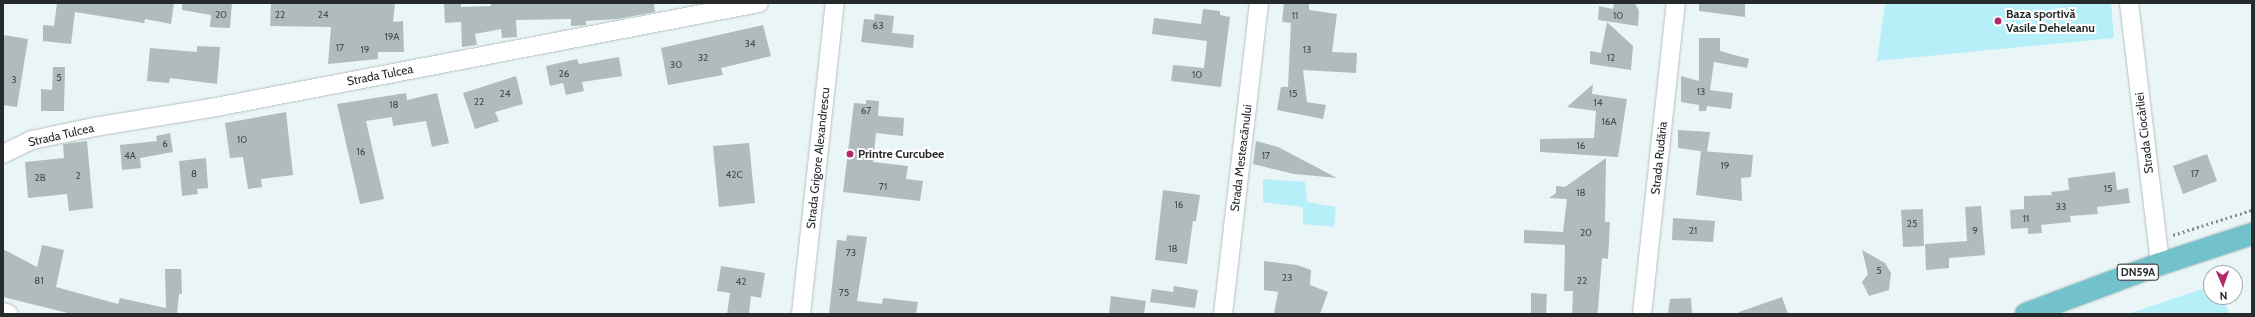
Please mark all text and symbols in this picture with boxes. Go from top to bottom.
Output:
place label: Baza sportivă Vasile Deheleanu [2006,7,2095,35]
house number: 20 [215,9,227,21]
house number: 22 [275,9,285,21]
house number: 24 [317,9,329,21]
house number: 11 [1292,10,1298,22]
house number: 10 [1613,10,1623,22]
marker: Baza sportivă Vasile Deheleanu [1993,16,2003,26]
house number: 63 [872,20,884,32]
house number: 19A [385,31,399,43]
house number: 34 [744,38,756,50]
house number: 17 [336,42,344,54]
house number: 19 [361,44,369,56]
house number: 13 [1303,44,1311,56]
house number: 32 [698,52,708,64]
house number: 12 [1607,52,1615,64]
house number: 30 [670,59,682,71]
street label: Strada Tulcea [346,62,414,88]
house number: 26 [559,68,569,80]
house number: 10 [1192,69,1202,81]
house number: 5 [56,72,62,84]
house number: 3 [11,74,17,86]
house number: 13 [1697,86,1705,98]
street label: Strada Grigore Alexandrescu [803,87,833,229]
house number: 24 [499,88,511,100]
house number: 15 [1289,88,1297,100]
street label: Strada Ciocârliei [2132,92,2156,174]
house number: 22 [474,96,484,108]
house number: 14 [1593,97,1603,109]
house number: 18 [389,99,399,111]
street label: Strada Mesteacănului [1227,104,1255,212]
house number: 67 [861,105,871,117]
house number: 16A [1601,116,1617,128]
street label: Strada Tulcea [27,120,95,150]
street label: Strada Rudăria [1648,121,1670,195]
house number: 10 [237,134,247,146]
house number: 6 [162,138,168,150]
house number: 16 [1577,140,1585,152]
house number: 16 [357,146,365,158]
place label: Printre Curcubee [858,147,944,161]
marker: Printre Curcubee [845,149,855,159]
house number: 4A [124,150,136,162]
house number: 17 [1262,150,1270,162]
house number: 19 [1721,160,1729,172]
house number: 8 [191,168,197,180]
house number: 17 [2191,168,2199,180]
house number: 42C [725,169,743,181]
house number: 2 [75,170,81,182]
house number: 2B [34,172,46,184]
house number: 71 [879,181,887,193]
house number: 15 [2104,183,2112,195]
house number: 18 [1576,187,1586,199]
house number: 16 [1175,199,1183,211]
house number: 33 [2056,201,2066,213]
house number: 11 [2023,213,2029,225]
house number: 25 [1907,218,1917,230]
house number: 21 [1689,225,1697,237]
house number: 9 [1972,225,1978,237]
house number: 20 [1580,227,1592,239]
house number: 18 [1168,243,1178,255]
house number: 73 [846,247,856,259]
road number: DN59A [2116,263,2160,281]
house number: 5 [1876,265,1882,277]
north arrow [2203,265,2243,305]
house number: 23 [1282,272,1292,284]
house number: 81 [34,275,44,287]
house number: 22 [1577,275,1587,287]
house number: 42 [735,276,747,288]
house number: 75 [839,287,849,299]
text: N [2219,289,2228,303]

